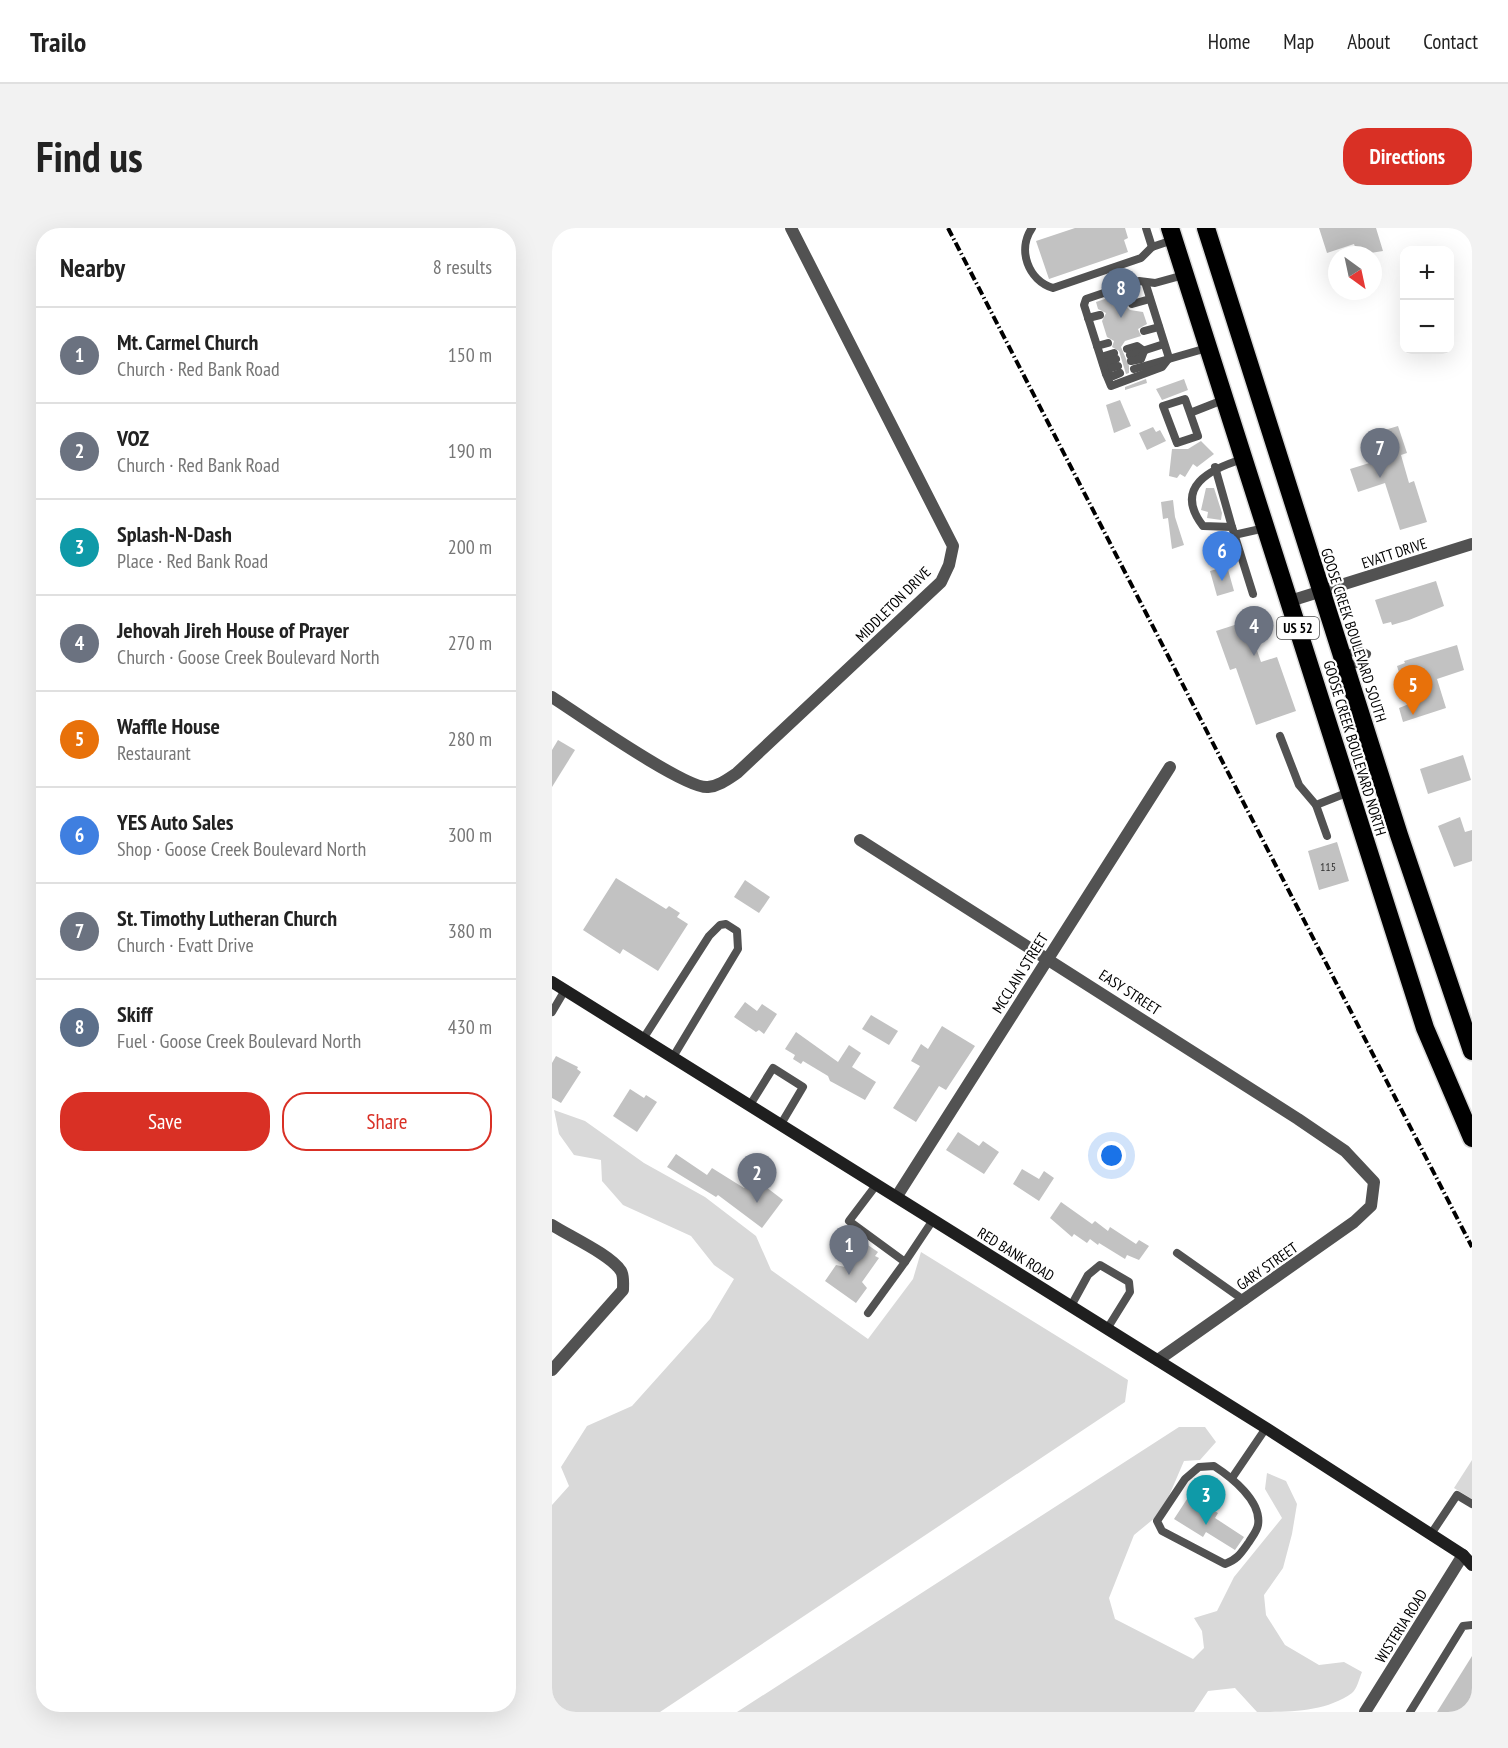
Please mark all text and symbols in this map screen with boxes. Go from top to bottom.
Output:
text: Trailo [30,23,86,60]
text: Home [1208,28,1250,55]
text: Map [1283,28,1314,55]
text: About [1347,28,1390,55]
text: Contact [1423,28,1478,55]
button: Directions [1343,128,1472,185]
text: Find us [36,129,143,184]
north arrow [1328,246,1382,300]
map controls [1400,246,1454,354]
button: + [1400,246,1454,300]
text: Nearby [60,251,125,284]
text: 8 results [433,254,492,280]
pin: 8 [1102,268,1140,318]
button: − [1400,300,1454,354]
text: Mt. Carmel Church [117,328,258,356]
text: 1 [75,342,84,368]
text: 150 m [448,342,492,368]
text: Church · Red Bank Road [117,356,280,382]
text: VOZ [117,424,149,452]
pin: 7 [1360,428,1400,478]
text: 2 [75,438,84,464]
text: 190 m [448,438,492,464]
text: Church · Red Bank Road [117,452,280,478]
text: Splash-N-Dash [117,520,232,548]
pin: 6 [1202,532,1242,581]
text: 3 [75,534,84,560]
text: 200 m [448,534,492,560]
street label: EVATT DRIVE [1359,534,1429,572]
street label: GOOSE CREEK BOULEVARD SOUTH [1317,546,1391,724]
text: Place · Red Bank Road [117,548,268,574]
street label: MIDDLETON DRIVE [851,562,935,646]
pin: 4 [1234,606,1274,656]
text: Jehovah Jireh House of Prayer [117,616,349,644]
road number: US 52 [1277,617,1319,639]
text: 4 [75,630,84,656]
text: 270 m [448,630,492,656]
text: Church · Goose Creek Boulevard North [117,644,380,670]
street label: GOOSE CREEK BOULEVARD NORTH [1319,658,1391,838]
pin: 5 [1394,666,1432,715]
text: Waffle House [117,712,220,740]
text: 5 [75,726,84,752]
text: 280 m [448,726,492,752]
text: Restaurant [117,740,191,766]
text: YES Auto Sales [117,808,234,836]
text: 6 [75,822,84,848]
text: 300 m [448,822,492,848]
text: Shop · Goose Creek Boulevard North [117,836,366,862]
house number: 115 [1320,859,1336,874]
text: St. Timothy Lutheran Church [117,904,337,932]
text: 7 [75,918,84,944]
text: 380 m [448,918,492,944]
street label: MCCLAIN STREET [988,929,1052,1017]
text: Church · Evatt Drive [117,932,254,958]
street label: EASY STREET [1096,965,1165,1019]
text: Skiff [117,1000,152,1028]
text: 8 [75,1014,84,1040]
text: 430 m [448,1014,492,1040]
text: Fuel · Goose Creek Boulevard North [117,1028,361,1054]
button: Save [60,1092,270,1151]
button: Share [282,1092,492,1151]
your location [1097,1141,1126,1170]
pin: 2 [738,1154,776,1203]
street label: RED BANK ROAD [974,1223,1058,1285]
pin: 1 [830,1226,868,1275]
street label: GARY STREET [1233,1238,1302,1294]
pin: 3 [1186,1476,1226,1525]
street label: WISTERIA ROAD [1371,1586,1431,1666]

